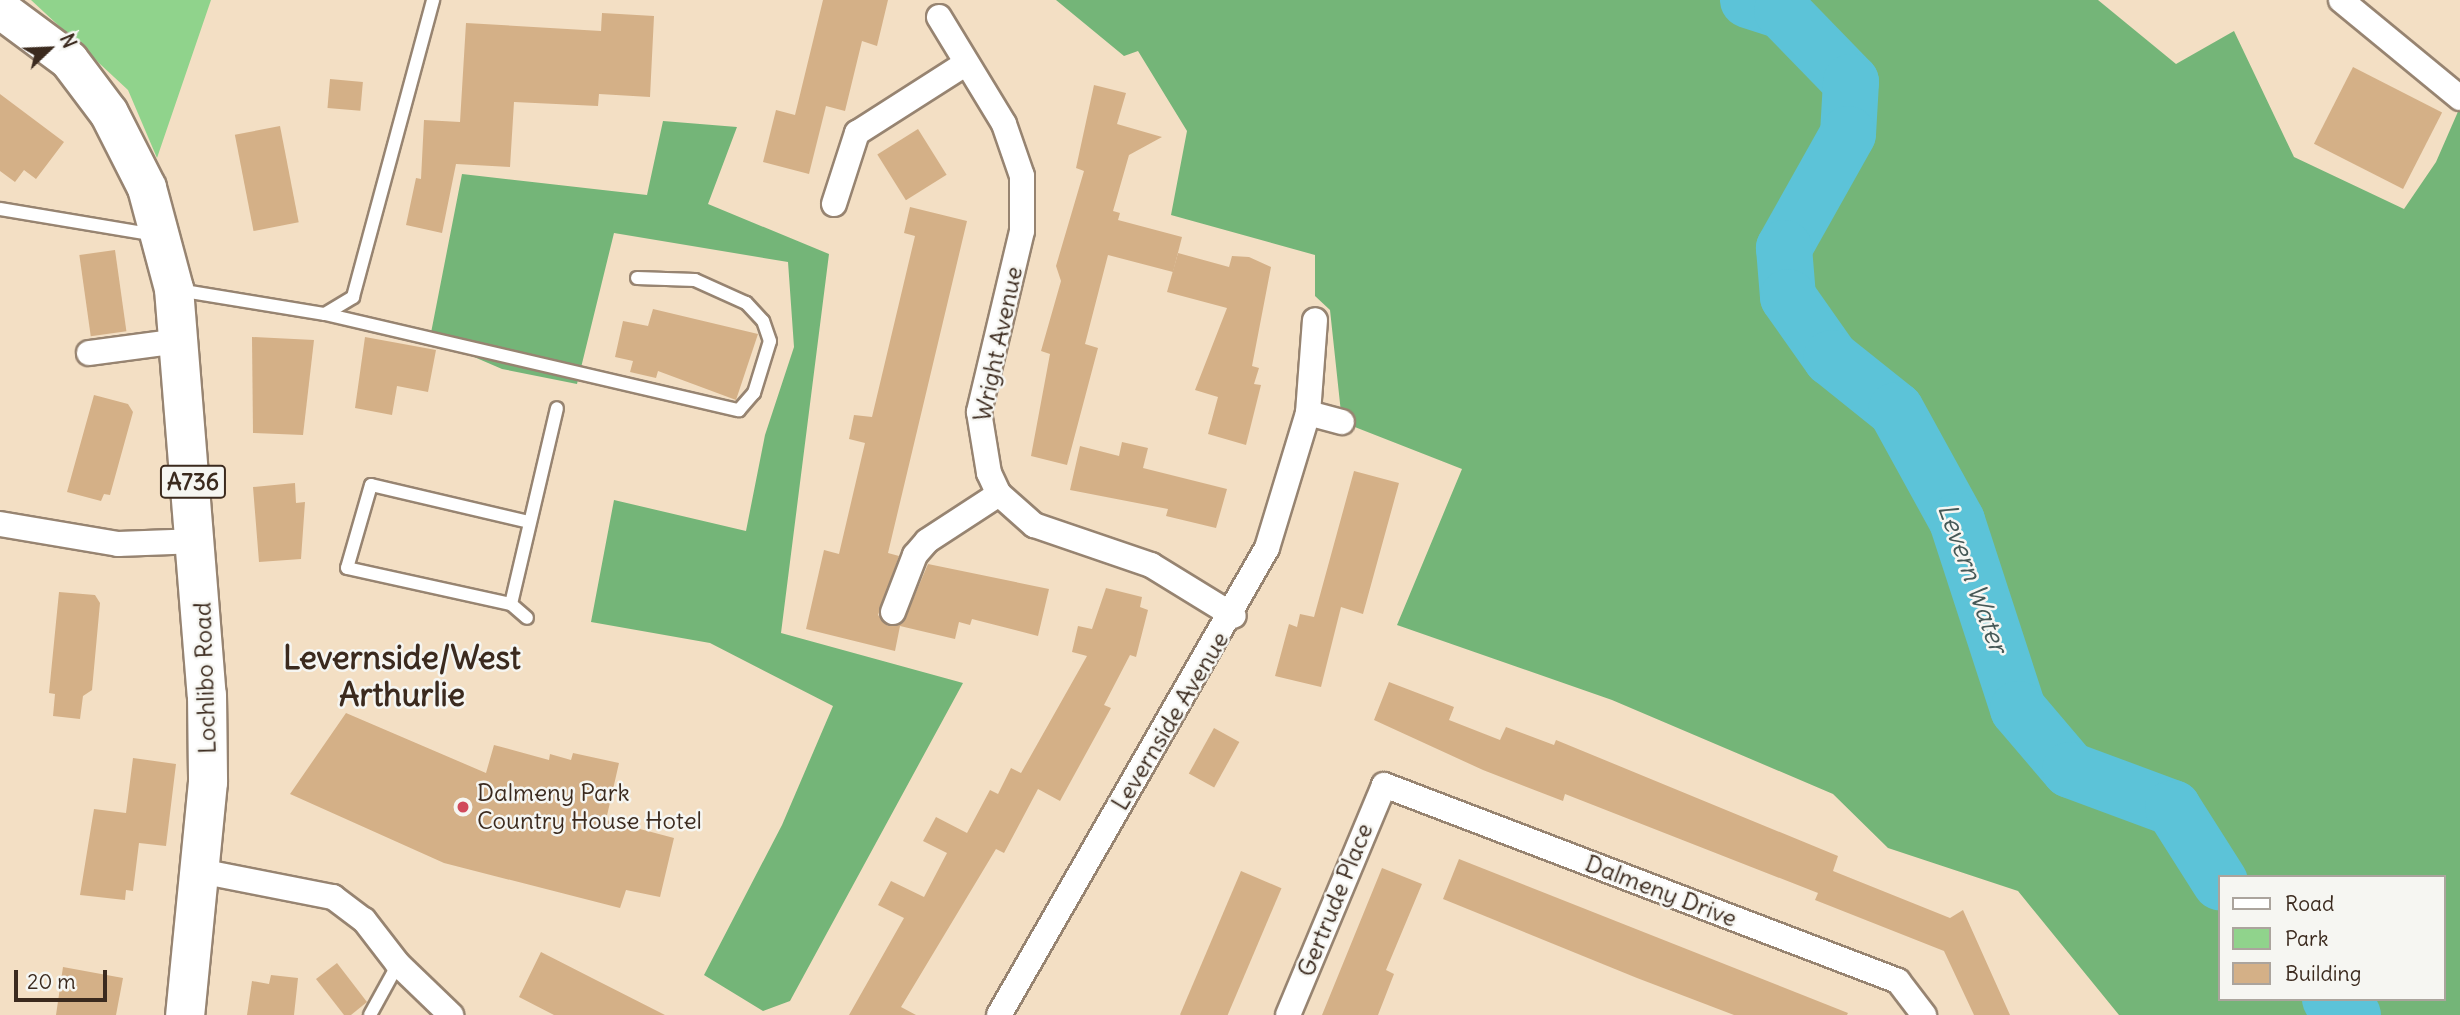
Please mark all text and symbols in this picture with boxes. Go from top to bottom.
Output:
north arrow [14,14,84,84]
text: N [55,30,82,52]
street label: Wright Avenue [968,264,1028,424]
road number: A736 [160,462,226,502]
water label: Levern Water [1932,499,2014,657]
street label: Lochlibo Road [188,602,222,754]
street label: Levernside Avenue [1105,627,1235,815]
district label: Levernside/West Arthurlie [283,640,521,715]
place label: Dalmeny Park Country House Hotel [477,779,702,835]
marker: Dalmeny Park Country House Hotel [455,799,471,815]
street label: Gertrude Place [1291,819,1379,981]
street label: Dalmeny Drive [1581,849,1741,933]
legend [2218,875,2446,1001]
text: Road [2285,890,2334,917]
text: Park [2285,925,2328,952]
scale bar [18,956,110,1000]
text: Building [2285,960,2361,987]
text: 20 m [27,968,76,995]

